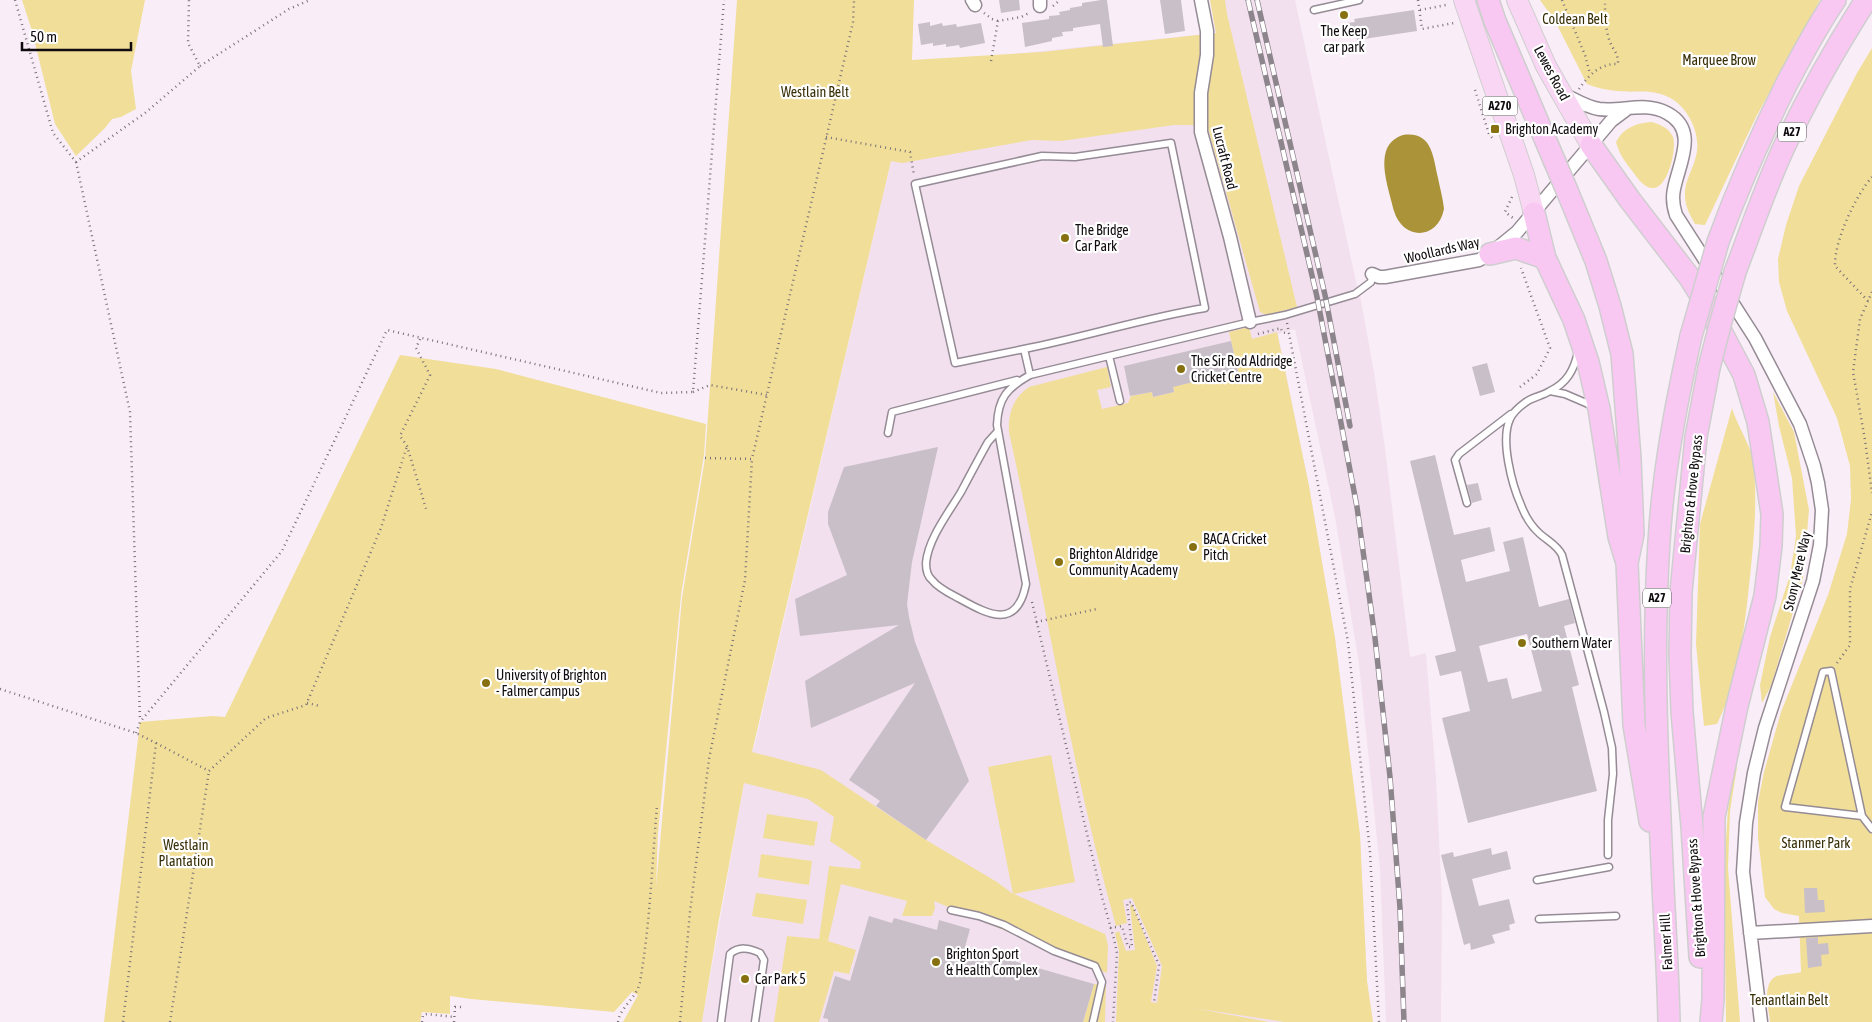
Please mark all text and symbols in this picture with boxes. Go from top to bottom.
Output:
marker: The Keep car park [1338,9,1350,21]
park label: Coldean Belt [1542,11,1608,27]
scale bar [22,20,131,52]
place label: The Keep car park [1321,23,1368,55]
text: 50 m [30,28,57,45]
street label: Lewes Road [1531,43,1573,103]
park label: Marquee Brow [1682,52,1756,68]
park label: Westlain Belt [781,84,849,100]
road number: A270 [1482,96,1518,115]
place label: Brighton Academy [1505,121,1599,137]
road number: A27 [1778,122,1806,142]
marker: Brighton Academy [1489,123,1501,135]
street label: Lucraft Road [1209,125,1241,191]
place label: The Bridge Car Park [1075,222,1129,254]
marker: The Bridge Car Park [1059,232,1071,244]
street label: Woollards Way [1403,234,1481,266]
place label: The Sir Rod Aldridge Cricket Centre [1191,353,1292,385]
marker: The Sir Rod Aldridge Cricket Centre [1175,363,1187,375]
street label: Brighton & Hove Bypass [1677,434,1705,554]
street label: Stony Mere Way [1780,530,1814,612]
place label: BACA Cricket Pitch [1203,531,1267,563]
marker: BACA Cricket Pitch [1187,541,1199,553]
place label: Brighton Aldridge Community Academy [1069,546,1178,578]
marker: Brighton Aldridge Community Academy [1053,556,1065,568]
road number: A27 [1643,588,1671,608]
place label: Southern Water [1532,635,1613,651]
marker: Southern Water [1516,637,1528,649]
place label: University of Brighton - Falmer campus [496,667,607,699]
marker: University of Brighton - Falmer campus [480,677,492,689]
park label: Stanmer Park [1781,835,1851,851]
park label: Westlain Plantation [158,837,214,869]
street label: Brighton & Hove Bypass [1684,838,1708,958]
street label: Falmer Hill [1657,913,1675,971]
place label: Brighton Sport & Health Complex [946,946,1038,978]
marker: Brighton Sport & Health Complex [930,956,942,968]
place label: Car Park 5 [755,971,806,987]
marker: Car Park 5 [739,973,751,985]
park label: Tenantlain Belt [1750,992,1828,1008]

